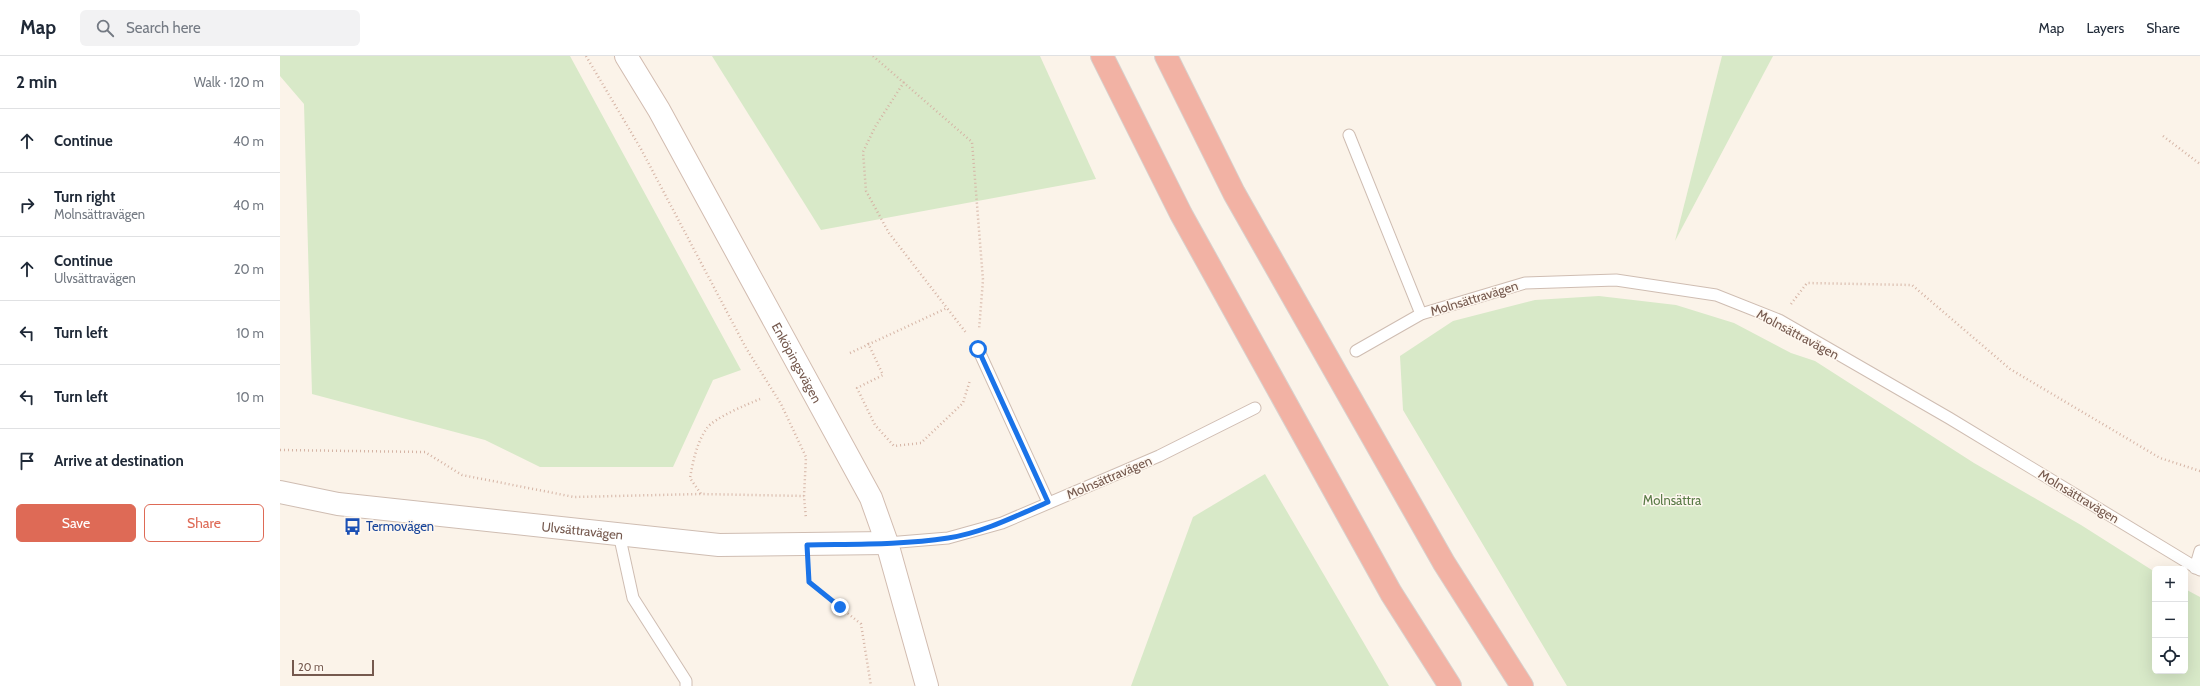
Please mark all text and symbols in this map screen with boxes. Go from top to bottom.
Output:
search box [80,10,360,46]
text: Map [20,16,56,39]
icon: search [94,17,116,39]
text: Search here [126,19,201,37]
text: Map [2039,19,2064,37]
text: Layers [2086,19,2124,37]
text: Share [2146,19,2180,37]
text: 2 min [16,72,57,92]
text: Walk · 120 m [194,74,264,90]
icon: ahead [16,130,38,152]
text: Continue [54,132,113,150]
text: 40 m [233,133,264,149]
text: Turn right [54,188,115,206]
icon: right [16,194,38,216]
text: 40 m [233,197,264,213]
text: Molnsättravägen [54,206,145,222]
text: Continue [54,252,113,270]
icon: ahead [16,258,38,280]
text: 20 m [234,261,264,277]
text: Ulvsättravägen [54,270,136,286]
street label: Molnsättravägen [1428,277,1520,319]
street label: Molnsättravägen [1754,306,1842,362]
street label: Enköpingsvägen [769,319,825,405]
icon: left [16,322,38,344]
text: Turn left [54,324,108,342]
text: 10 m [236,325,264,341]
route start [969,340,987,358]
icon: left [16,386,38,408]
text: Turn left [54,388,108,406]
text: 10 m [236,389,264,405]
icon: arrive [16,450,38,472]
text: Arrive at destination [54,452,184,470]
street label: Molnsättravägen [1064,452,1154,502]
street label: Molnsättravägen [2036,466,2122,526]
park label: Molnsättra [1643,492,1702,508]
button: Save [16,504,136,542]
button: Share [144,504,264,542]
bus stop icon: Termovägen [343,516,363,536]
place label: Termovägen [366,518,434,534]
street label: Ulvsättravägen [541,518,624,543]
map controls [2152,566,2188,674]
button: + [2152,566,2188,602]
route end [831,598,849,616]
button: − [2152,602,2188,638]
button: locate [2152,638,2188,674]
scale bar [292,658,374,677]
text: 20 m [298,660,324,674]

